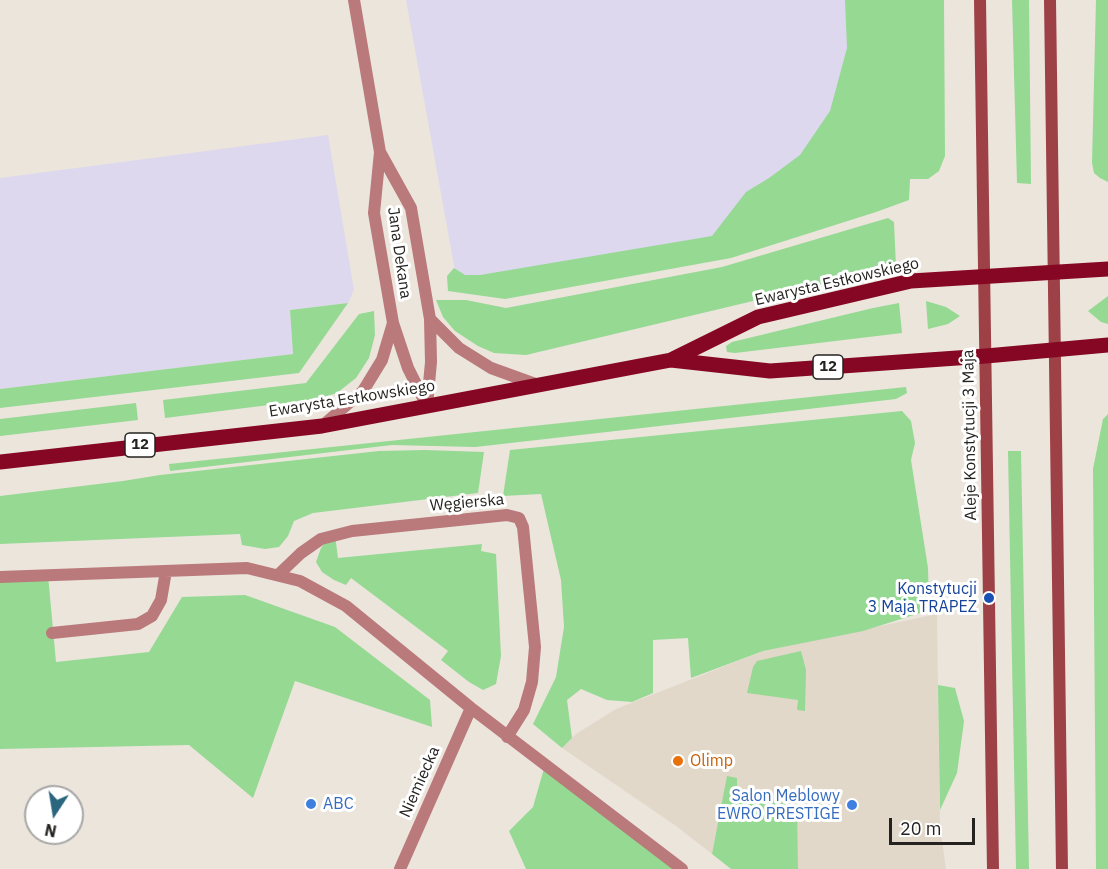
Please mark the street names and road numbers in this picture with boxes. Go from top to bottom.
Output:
street label: Jana Dekana [383,206,415,300]
street label: Ewarysta Estkowskiego [753,254,921,310]
street label: Aleje Konstytucji 3 Maja [959,349,981,521]
road number: 12 [813,355,843,379]
street label: Ewarysta Estkowskiego [268,376,436,422]
road number: 12 [125,433,155,457]
street label: Węgierska [429,490,505,516]
street label: Niemiecka [396,743,444,821]

